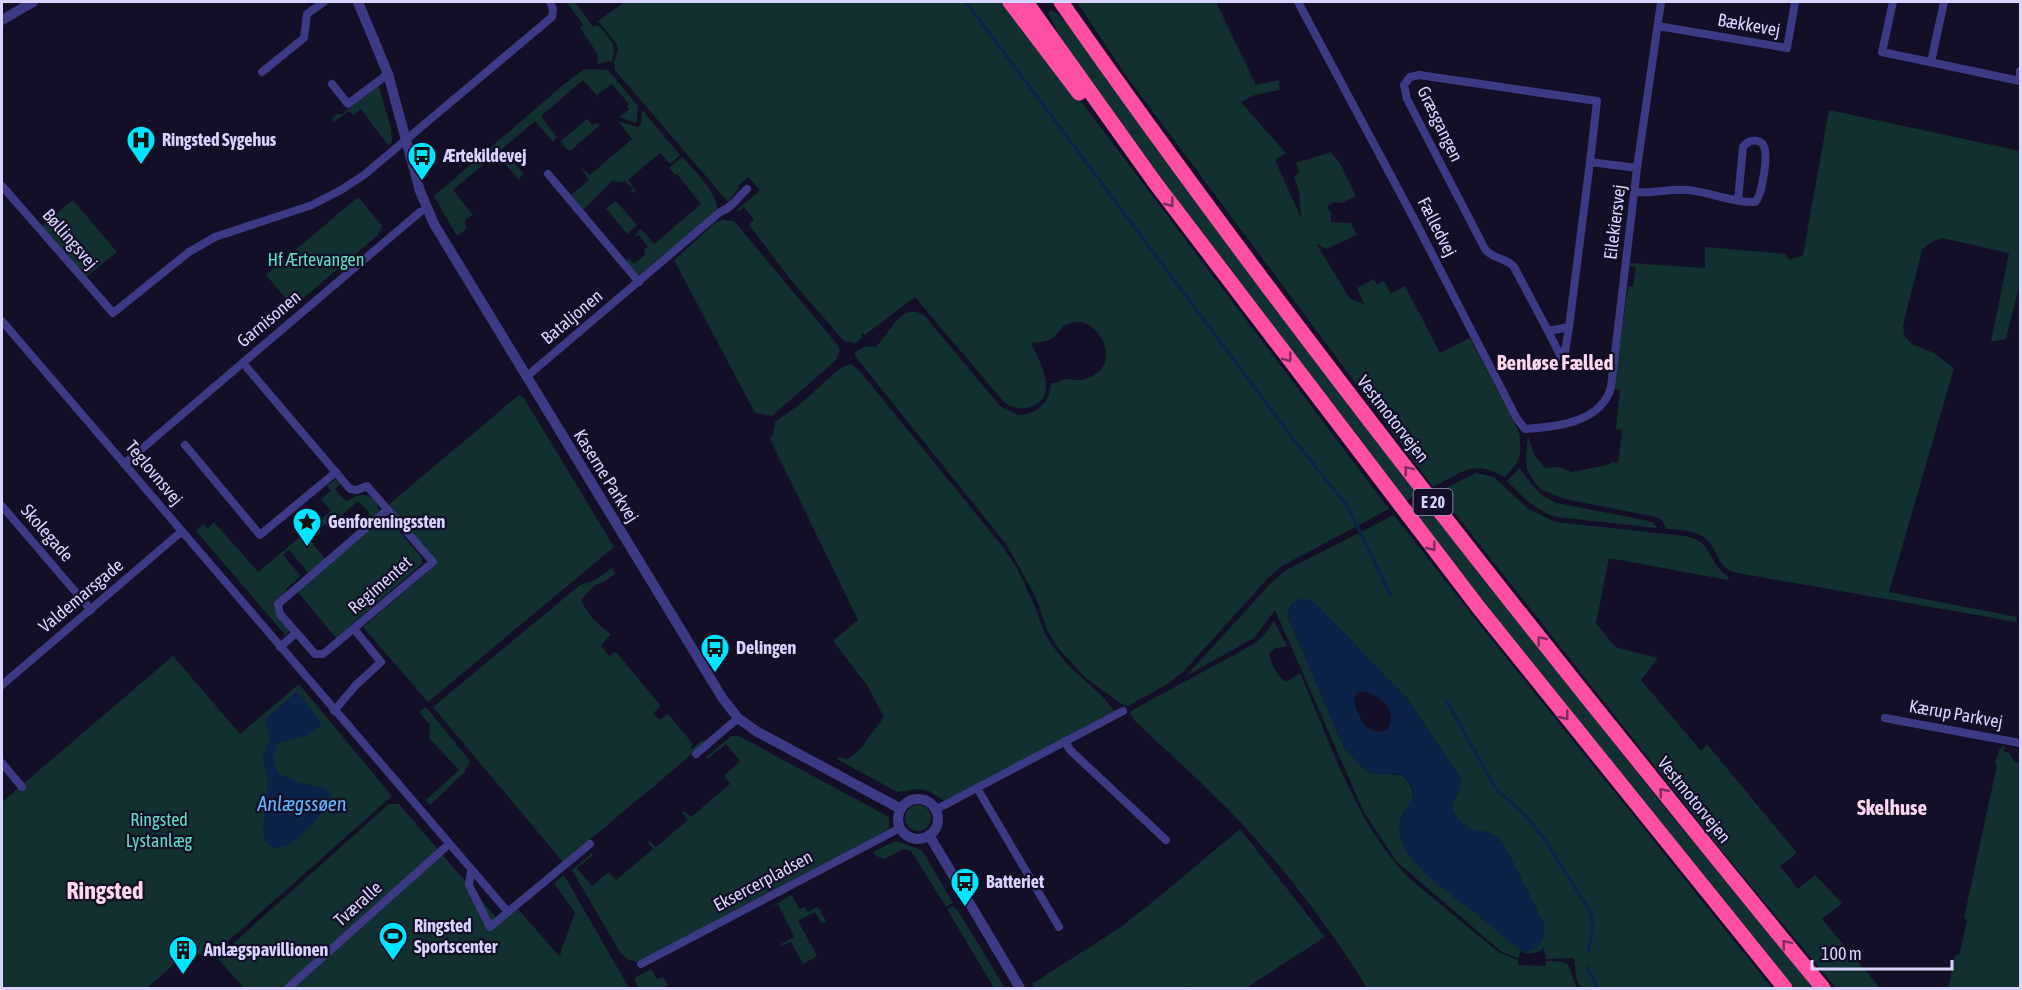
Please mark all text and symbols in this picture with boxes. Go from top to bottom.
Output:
street label: Bækkevej [1716,9,1782,40]
street label: Græsgangen [1413,83,1468,165]
hospital icon: Ringsted Sygehus [125,124,157,166]
place label: Ringsted Sygehus [162,129,277,150]
bus stop icon: Ærtekildevej [406,140,438,182]
place label: Ærtekildevej [442,145,526,166]
street label: Eilekiersvej [1599,183,1630,261]
street label: Fælledvej [1414,193,1461,260]
one-way arrow [1163,196,1174,207]
street label: Bøllingsvej [38,204,102,273]
park label: Hf Ærtevangen [267,249,365,270]
street label: Bataljonen [537,285,607,348]
street label: Garnisonen [233,286,305,351]
district label: Benløse Fælled [1497,350,1613,374]
one-way arrow [1281,352,1292,363]
street label: Vestmotorvejen [1353,371,1434,466]
street label: Kaserne Parkvej [570,425,643,526]
street label: Teglovnsvej [121,436,187,509]
one-way arrow [1404,466,1415,477]
road number: E 20 [1414,489,1452,515]
street label: Skolegade [17,500,78,566]
place icon: Genforeningssten [291,506,323,548]
place label: Genforeningssten [328,511,446,532]
one-way arrow [1424,540,1435,551]
street label: Regimentet [344,551,416,618]
street label: Valdemarsgade [34,554,127,637]
bus stop icon: Delingen [699,632,731,674]
one-way arrow [1538,636,1549,647]
place label: Delingen [736,637,796,658]
street label: Kærup Parkvej [1908,695,2005,732]
one-way arrow [1558,710,1569,721]
street label: Vestmotorvejen [1653,752,1735,847]
one-way arrow [1660,788,1671,799]
water label: Anlægssøen [256,792,347,815]
district label: Skelhuse [1857,795,1927,819]
park label: Ringsted Lystanlæg [126,809,193,851]
street label: Eksercerpladsen [710,846,816,915]
bus stop icon: Batteriet [949,866,981,908]
place label: Batteriet [986,871,1045,892]
district label: Ringsted [67,877,143,904]
street label: Tværalle [329,877,386,930]
place label: Ringsted Sportscenter [414,915,498,957]
sports icon: Ringsted Sportscenter [377,920,409,962]
scale bar [1812,933,1952,971]
building icon: Anlægspavillionen [167,934,199,976]
place label: Anlægspavillionen [203,939,329,960]
one-way arrow [1782,940,1793,951]
text: 100 m [1821,943,1862,964]

